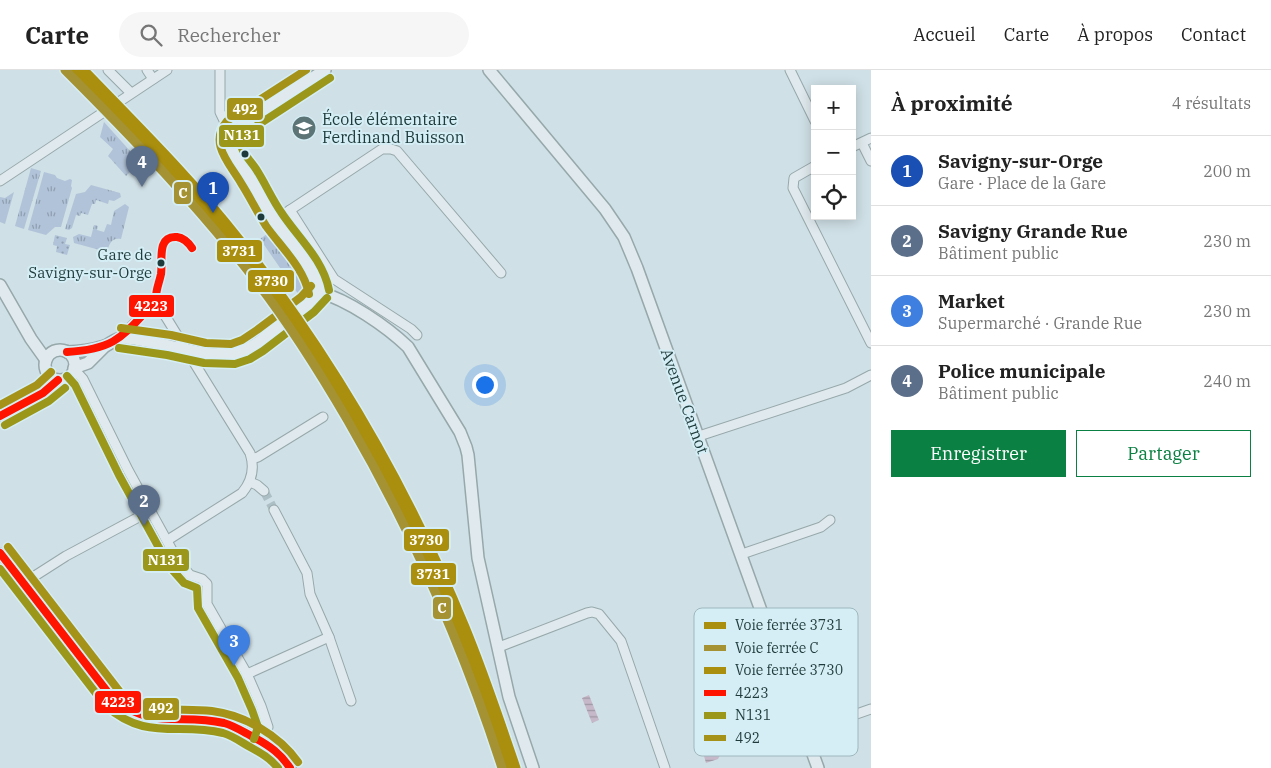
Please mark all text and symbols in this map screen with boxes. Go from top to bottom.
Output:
search box [119,12,469,57]
text: Carte [25,19,89,51]
icon: search [137,21,165,49]
text: Rechercher [177,23,280,47]
text: Accueil [913,23,976,46]
text: Carte [1004,23,1049,46]
text: À propos [1077,23,1153,46]
text: Contact [1181,23,1246,46]
map controls [811,85,856,220]
button: + [811,85,856,130]
text: À proximité [891,89,1013,117]
text: 4 résultats [1172,93,1251,113]
line badge: 492 [226,97,264,121]
text: 492 [232,100,258,118]
place label: École élémentaire Ferdinand Buisson [322,108,465,147]
school or university icon: École élémentaire Ferdinand Buisson [291,115,317,141]
line badge: N131 [218,124,265,148]
text: N131 [224,126,260,144]
button: − [811,130,856,175]
pin: 4 [126,146,158,187]
unlabelled marker [240,149,250,159]
text: Savigny-sur-Orge [938,149,1103,173]
text: 1 [902,161,912,181]
text: 200 m [1203,161,1251,181]
pin: 1 [197,172,229,213]
text: Gare · Place de la Gare [938,173,1106,193]
button: locate [811,175,856,220]
line badge: C [173,181,192,205]
text: C [178,184,188,202]
unlabelled marker [256,212,266,222]
text: Savigny Grande Rue [938,219,1128,243]
text: 2 [902,231,912,251]
text: 230 m [1203,231,1251,251]
line badge: 3731 [216,239,263,263]
text: 3731 [222,242,256,260]
text: Bâtiment public [938,243,1059,263]
place label: Gare de Savigny-sur-Orge [28,245,152,282]
marker: Gare de Savigny-sur-Orge [156,258,166,268]
line badge: 3730 [247,269,295,293]
text: 3730 [254,272,288,290]
text: Market [938,289,1005,313]
line badge: 4223 [128,294,175,318]
text: 4223 [134,297,168,315]
text: 3 [902,301,912,321]
text: 230 m [1203,301,1251,321]
text: Supermarché · Grande Rue [938,313,1142,333]
street label: Avenue Carnot [657,345,713,457]
text: Police municipale [938,359,1106,383]
text: 4 [902,371,912,391]
text: 240 m [1203,371,1251,391]
your location [472,372,498,398]
text: Bâtiment public [938,383,1059,403]
button: Enregistrer [891,430,1066,477]
button: Partager [1076,430,1251,477]
pin: 2 [128,485,160,526]
line badge: 3730 [403,528,450,552]
text: 3730 [409,531,443,549]
line badge: N131 [142,548,190,572]
text: N131 [148,551,184,569]
line badge: 3731 [410,562,457,586]
text: 3731 [416,565,450,583]
line badge: C [432,596,452,620]
text: C [437,599,447,617]
legend [694,608,858,756]
text: Voie ferrée 3731 [735,616,843,634]
pin: 3 [218,625,250,666]
text: Voie ferrée C [735,639,819,657]
text: Voie ferrée 3730 [735,661,843,679]
text: 4223 [735,684,769,702]
line badge: 4223 [94,690,142,714]
text: 4223 [101,693,135,711]
line badge: 492 [142,697,180,721]
text: 492 [148,699,174,717]
text: N131 [735,706,771,724]
text: 492 [735,729,760,747]

